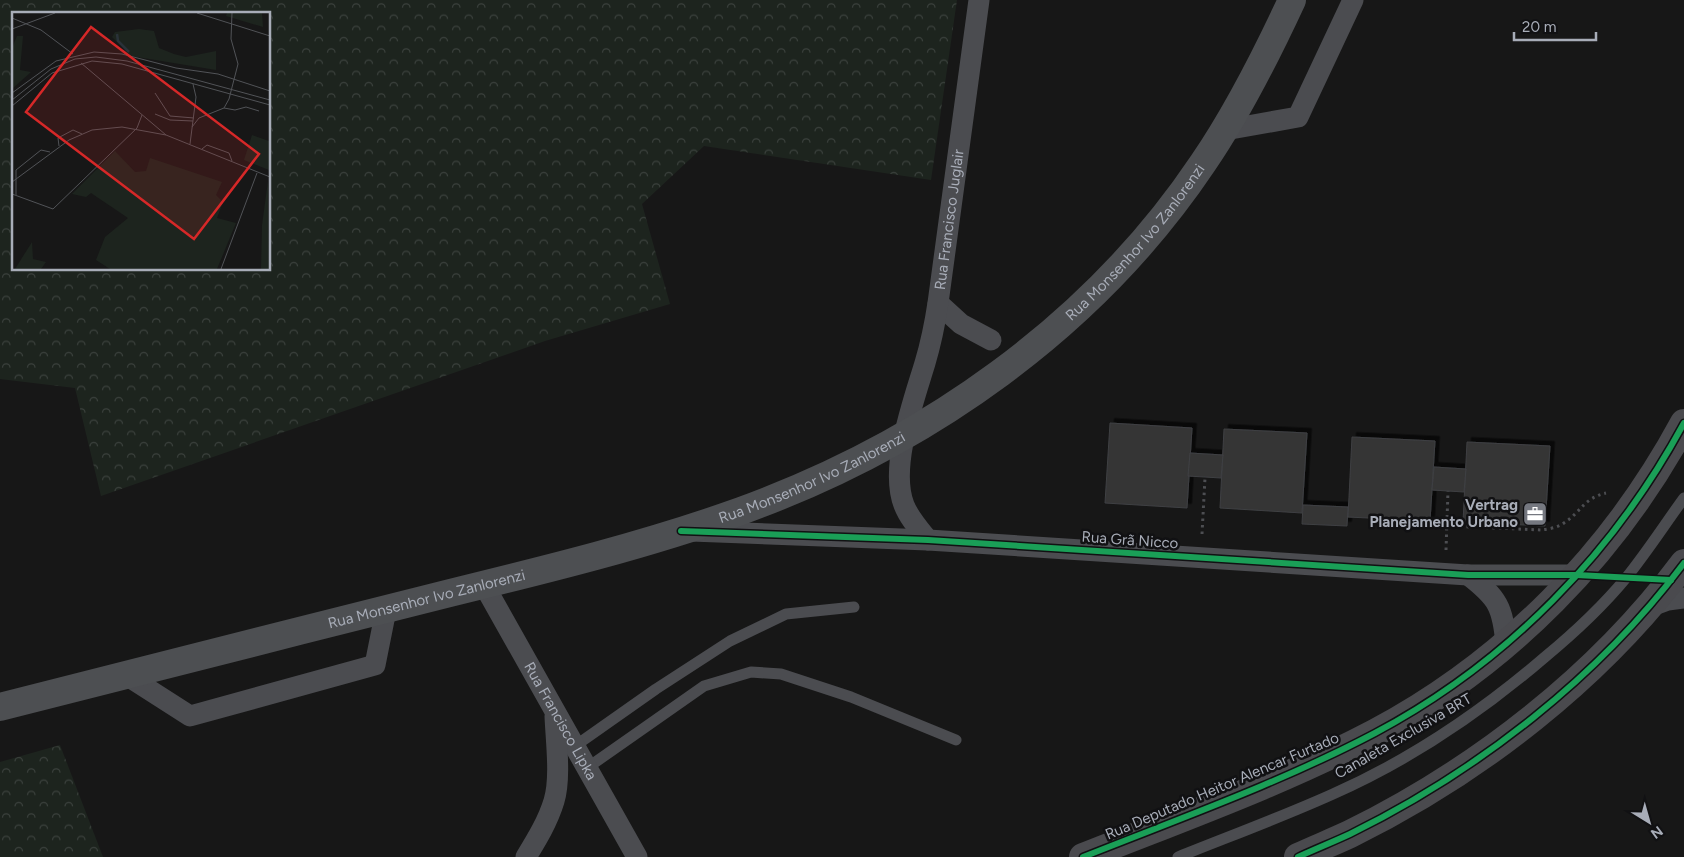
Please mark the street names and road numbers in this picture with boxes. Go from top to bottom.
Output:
street label: Rua Francisco Juglair [931,148,968,291]
street label: Rua Monsenhor Ivo Zanlorenzi [1062,161,1209,325]
street label: Rua Monsenhor Ivo Zanlorenzi [716,428,908,527]
street label: Rua Grã Nicco [1081,528,1179,552]
street label: Rua Monsenhor Ivo Zanlorenzi [326,566,527,632]
street label: Rua Francisco Lipka [520,659,601,783]
street label: Canaleta Exclusiva BRT [1331,689,1475,783]
street label: Rua Deputado Heitor Alencar Furtado [1102,728,1342,844]

